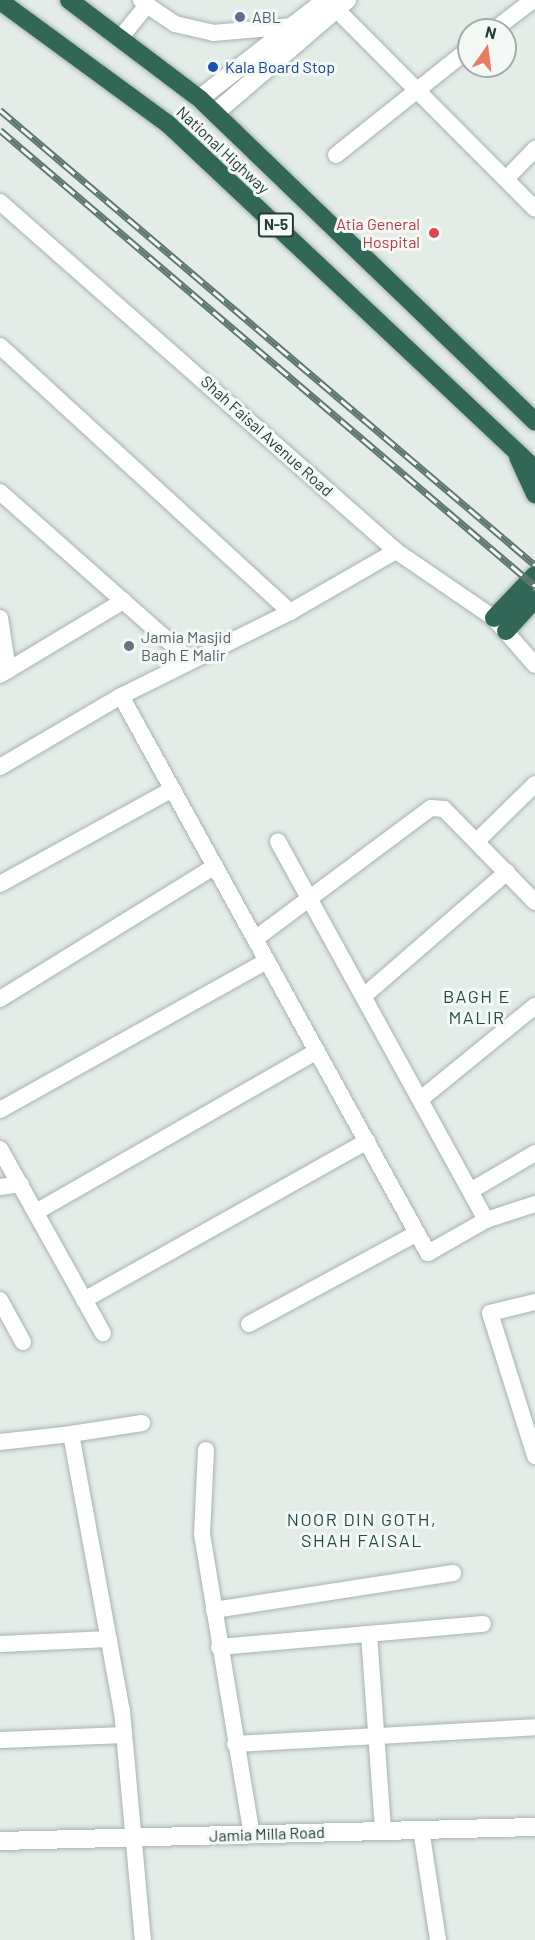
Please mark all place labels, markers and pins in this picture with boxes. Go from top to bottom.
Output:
place label: ABL [252,7,281,27]
marker: ABL [233,10,247,24]
place label: Kala Board Stop [225,57,335,77]
marker: Kala Board Stop [206,60,220,74]
place label: Atia General Hospital [336,214,420,252]
marker: Atia General Hospital [425,224,443,242]
place label: Jamia Masjid Bagh E Malir [141,627,231,665]
marker: Jamia Masjid Bagh E Malir [122,639,136,653]

